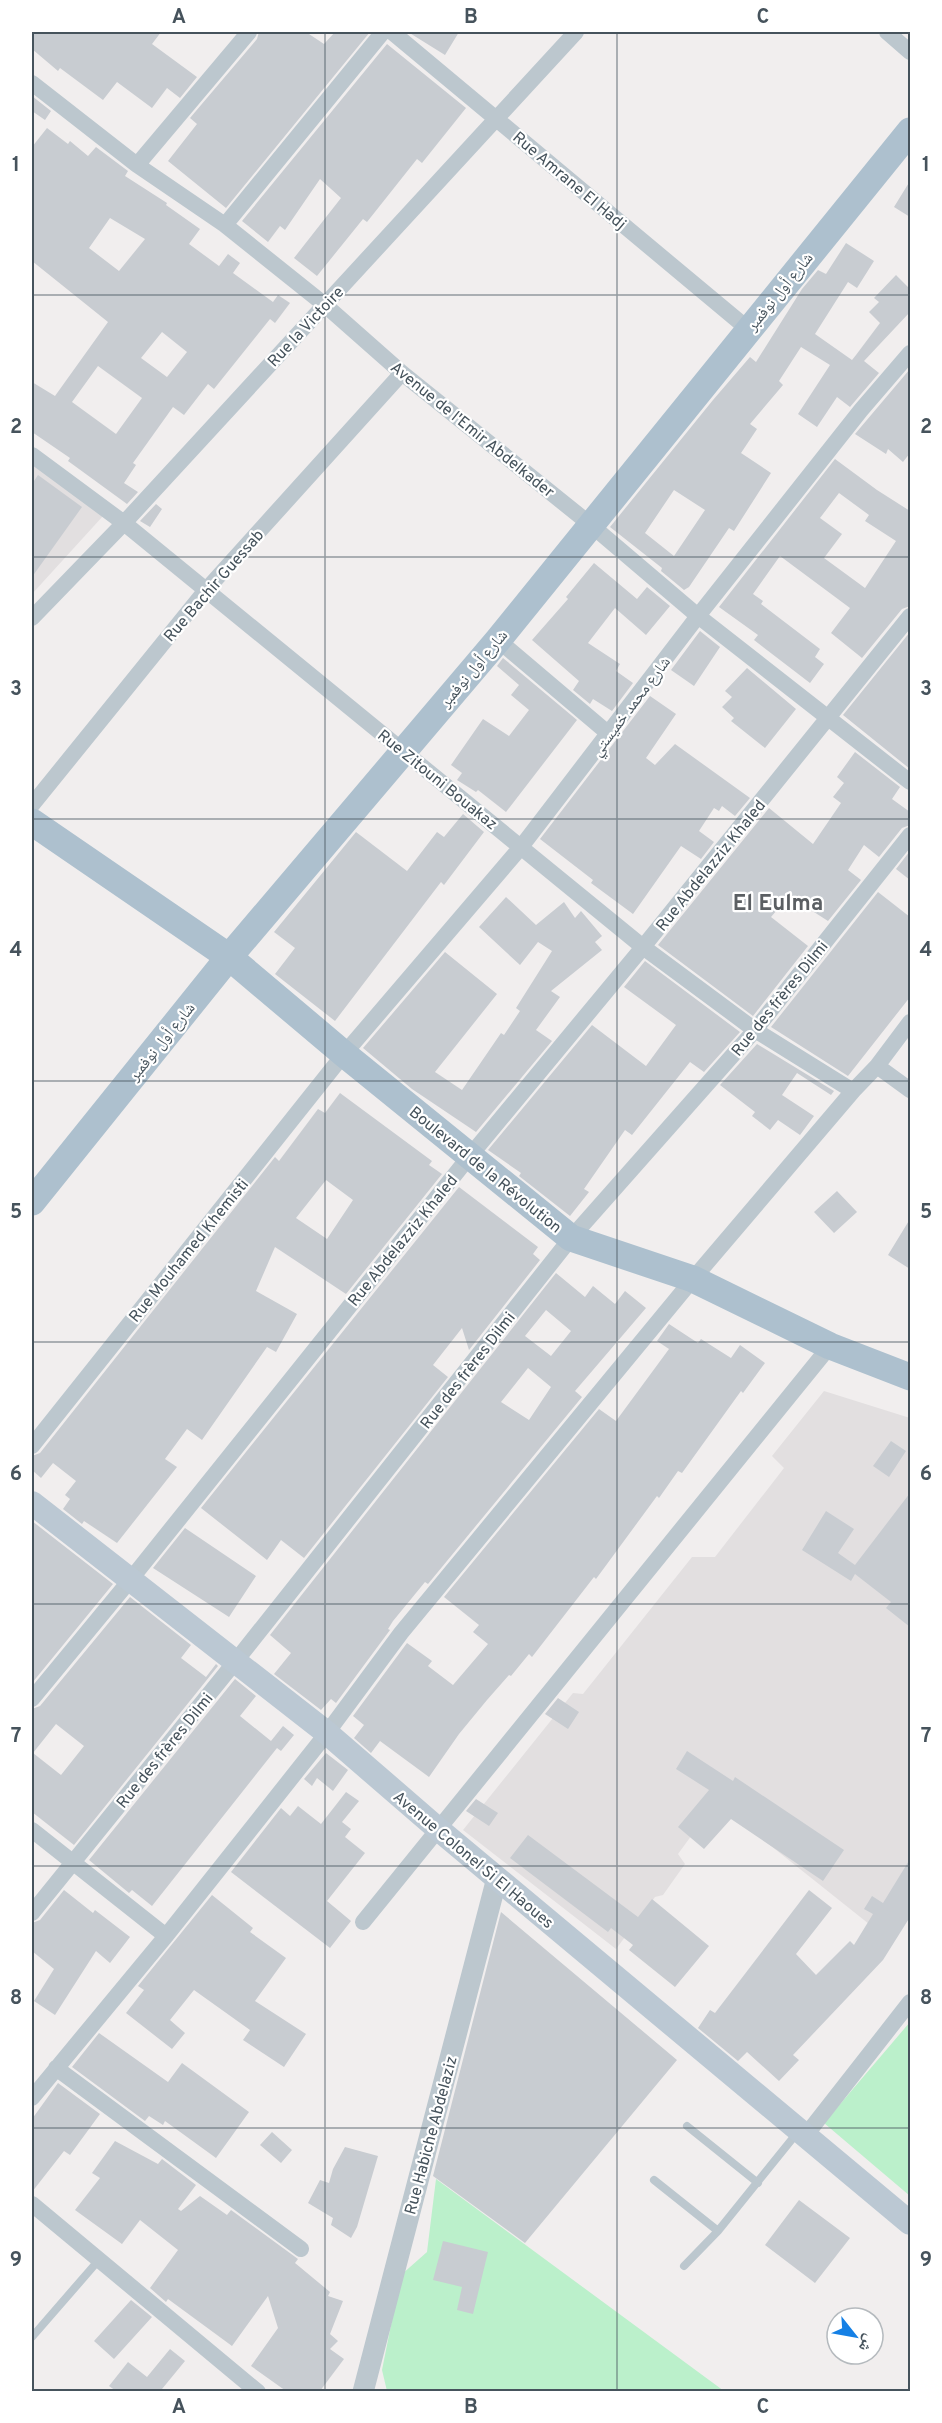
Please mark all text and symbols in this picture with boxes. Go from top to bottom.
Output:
text: A [172,5,186,31]
text: B [464,5,478,31]
text: C [757,5,769,31]
street label: Rue Amrane El Hadj [508,128,630,235]
text: 1 [12,153,20,179]
text: 1 [922,153,930,179]
street label: شارع أول نوفمبر [742,249,818,336]
street label: Rue la Victoire [264,283,349,372]
street label: Avenue de l'Emir Abdelkader [386,358,558,503]
text: 2 [10,415,22,441]
text: 2 [920,415,932,441]
street label: Rue Bachir Guessab [160,526,269,647]
street label: شارع أول نوفمبر [435,626,513,713]
street label: شارع محمد خميستي [588,653,677,762]
text: 3 [10,677,22,703]
text: 3 [920,677,932,703]
street label: Rue Zitouni Bouakaz [373,726,501,835]
street label: Rue Abdelazziz Khaled [652,796,771,936]
district label: El Eulma [733,891,823,918]
street label: Rue des frères Dilmi [728,937,833,1061]
text: 4 [10,938,22,964]
text: 4 [920,938,932,964]
street label: شارع أول نوفمبر [124,999,200,1086]
street label: Boulevard de la Révolution [404,1103,565,1238]
street label: Rue Abdelazziz Khaled [344,1171,463,1311]
street label: Rue Mouhamed Khemisti [125,1175,254,1327]
text: 5 [10,1200,22,1226]
text: 5 [920,1200,932,1226]
street label: Rue des frères Dilmi [417,1309,520,1434]
text: 6 [10,1462,22,1488]
text: 6 [920,1462,932,1488]
street label: Rue des frères Dilmi [113,1689,218,1813]
text: 7 [11,1724,21,1750]
text: 7 [921,1724,931,1750]
street label: Avenue Colonel Si El Haoues [388,1787,557,1934]
text: 8 [10,1986,22,2012]
text: 8 [920,1986,932,2012]
street label: Rue Habiche Abdelaziz [401,2054,463,2217]
text: 9 [10,2248,22,2274]
text: 9 [920,2248,932,2274]
north arrow [825,2306,885,2366]
text: ش [853,2330,879,2355]
text: A [172,2395,186,2421]
text: B [464,2395,478,2421]
text: C [757,2395,769,2421]

